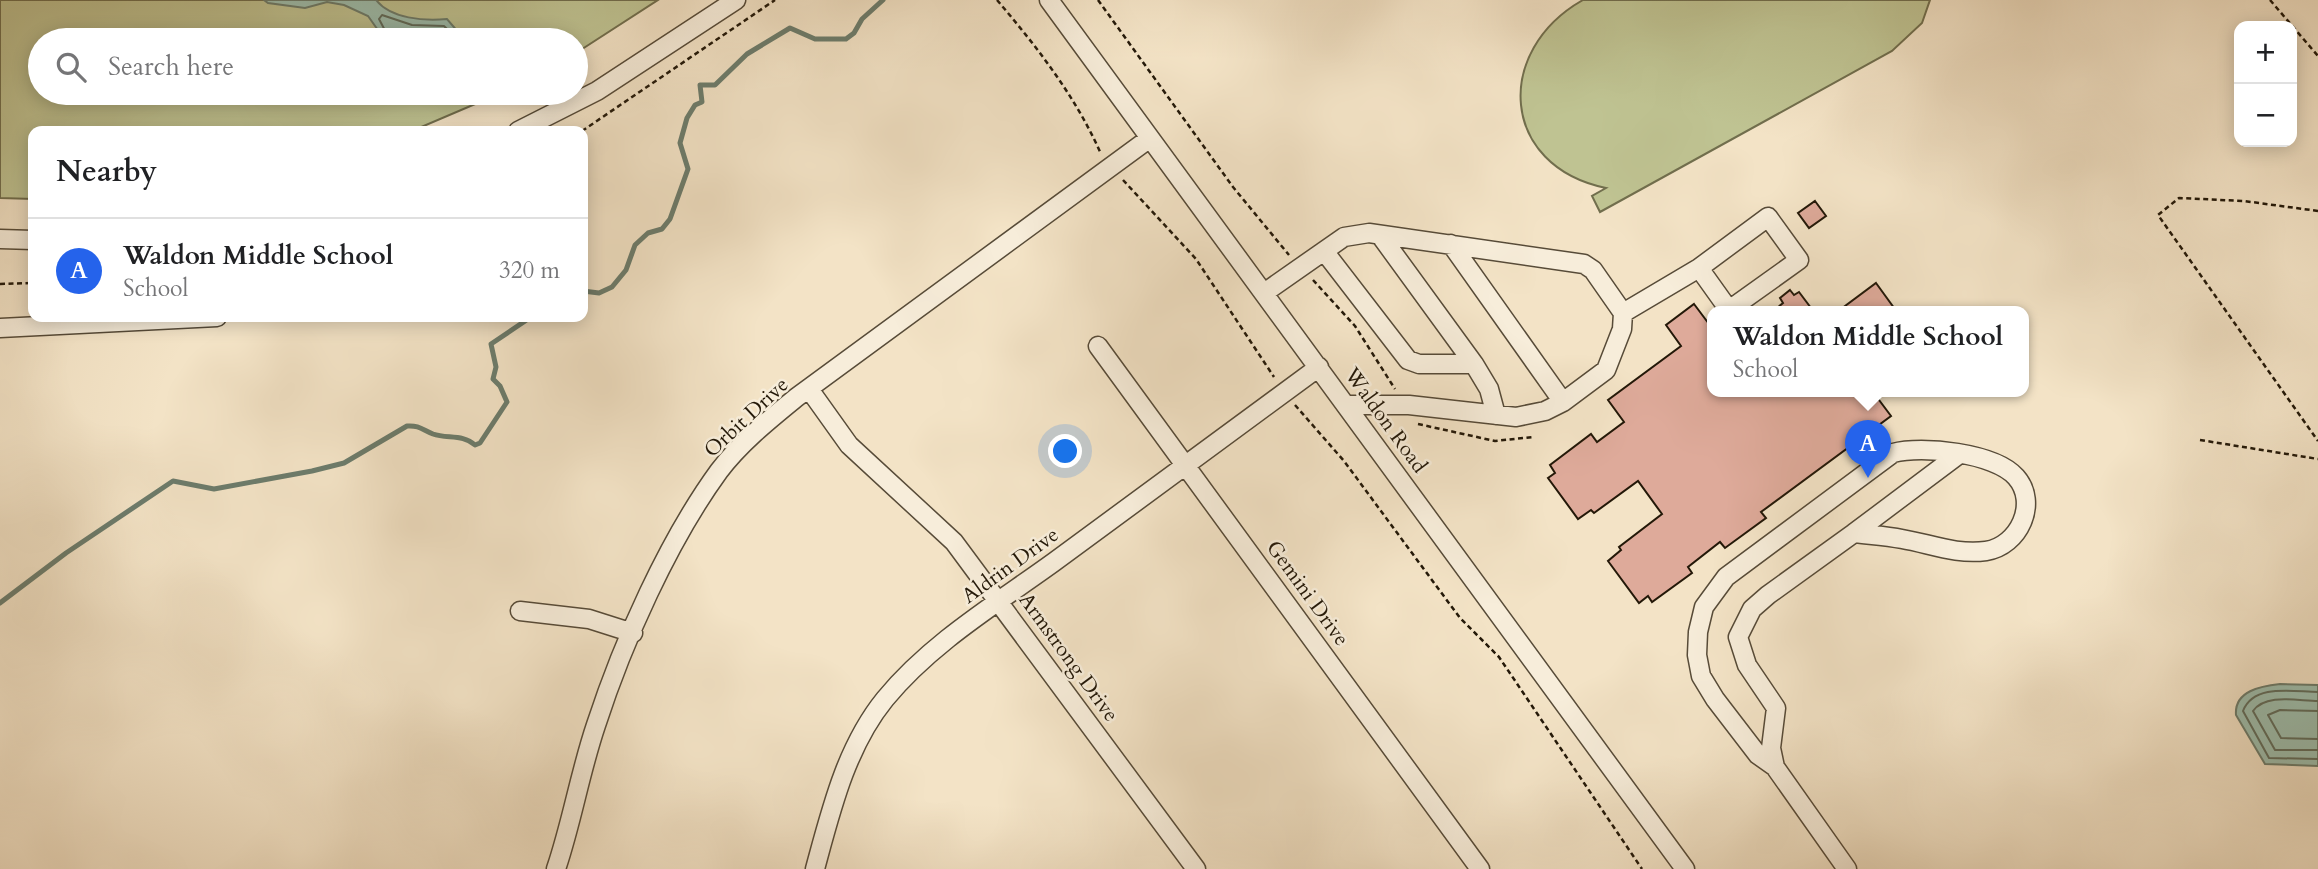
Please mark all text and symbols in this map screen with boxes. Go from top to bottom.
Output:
map controls [2234,21,2297,147]
button: + [2234,21,2297,84]
search box [28,28,588,105]
icon: search [52,48,90,86]
text: Search here [108,49,234,84]
button: − [2234,84,2297,147]
text: Nearby [56,151,157,192]
text: Waldon Middle School [123,238,393,273]
text: A [70,255,88,286]
text: 320 m [499,255,560,286]
text: School [123,273,188,304]
popup [1707,306,2029,397]
text: Waldon Middle School [1733,319,2003,354]
text: School [1733,354,1798,385]
street label: Waldon Road [1337,361,1434,479]
street label: Orbit Drive [698,371,795,464]
pin: A [1845,420,1891,478]
your location [1048,434,1082,468]
street label: Aldrin Drive [956,520,1065,610]
street label: Gemini Drive [1259,535,1356,652]
street label: Armstrong Drive [1012,587,1125,728]

